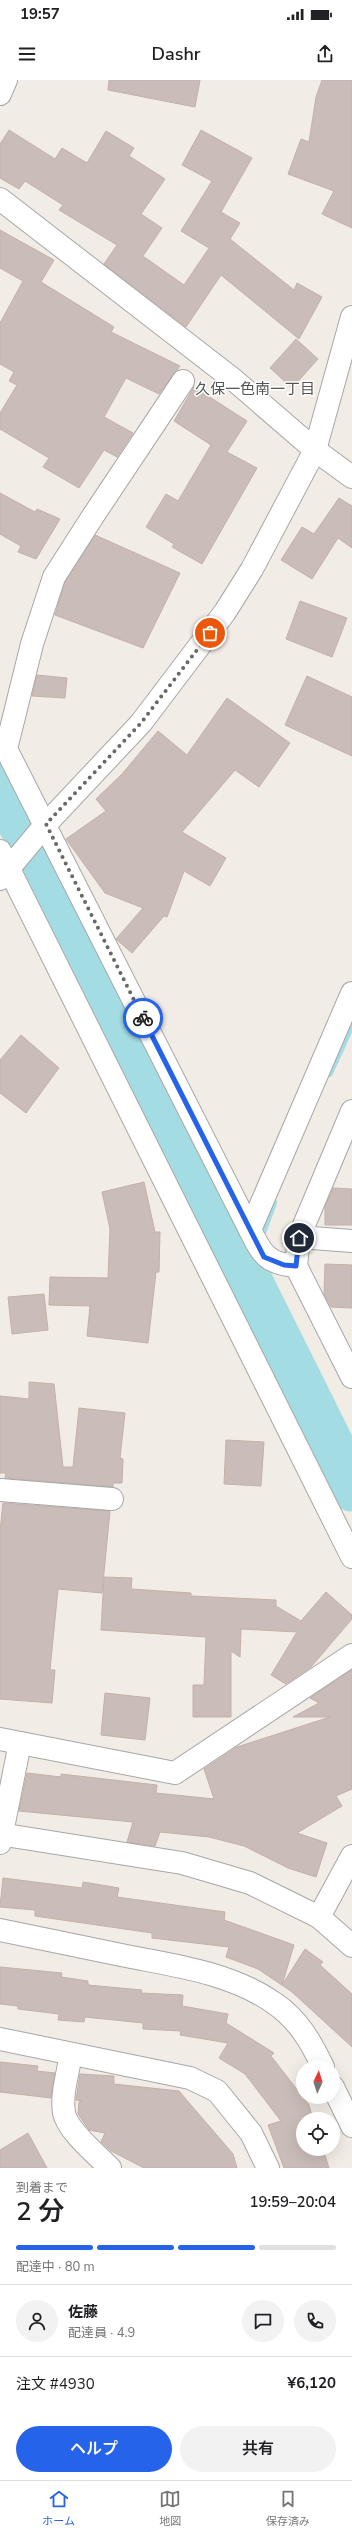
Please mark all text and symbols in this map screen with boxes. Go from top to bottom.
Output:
text: 19:57 [20,4,60,24]
text: Dashr [152,42,200,66]
icon: menu [16,43,38,65]
icon: share [314,43,336,65]
district label: 久保一色南一丁目 [195,379,315,399]
pin [193,616,227,650]
icon: bag [199,622,221,644]
courier [123,998,163,1038]
icon: bike [132,1007,154,1029]
pin [282,1221,316,1255]
icon: home [288,1227,310,1249]
north arrow [296,2060,340,2104]
map controls [296,2060,340,2156]
button: locate [296,2112,340,2156]
text: 到着まで [16,2179,68,2197]
text: 19:59–20:04 [249,2192,336,2212]
text: 2 分 [16,2194,64,2229]
text: 配達中 · 80 m [16,2258,95,2276]
button: person [16,2300,58,2342]
button: chat [242,2300,284,2342]
button: phone [294,2300,336,2342]
text: 佐藤 [68,2302,98,2322]
text: 配達員 · 4.9 [68,2324,135,2342]
text: ¥6,120 [287,2373,336,2393]
text: 注文 #4930 [16,2374,95,2394]
button: ヘルプ [16,2426,172,2472]
button: 共有 [180,2426,336,2472]
tab: ホーム [42,2488,75,2529]
tab: 地図 [159,2488,181,2529]
tab: 保存済み [266,2488,310,2529]

